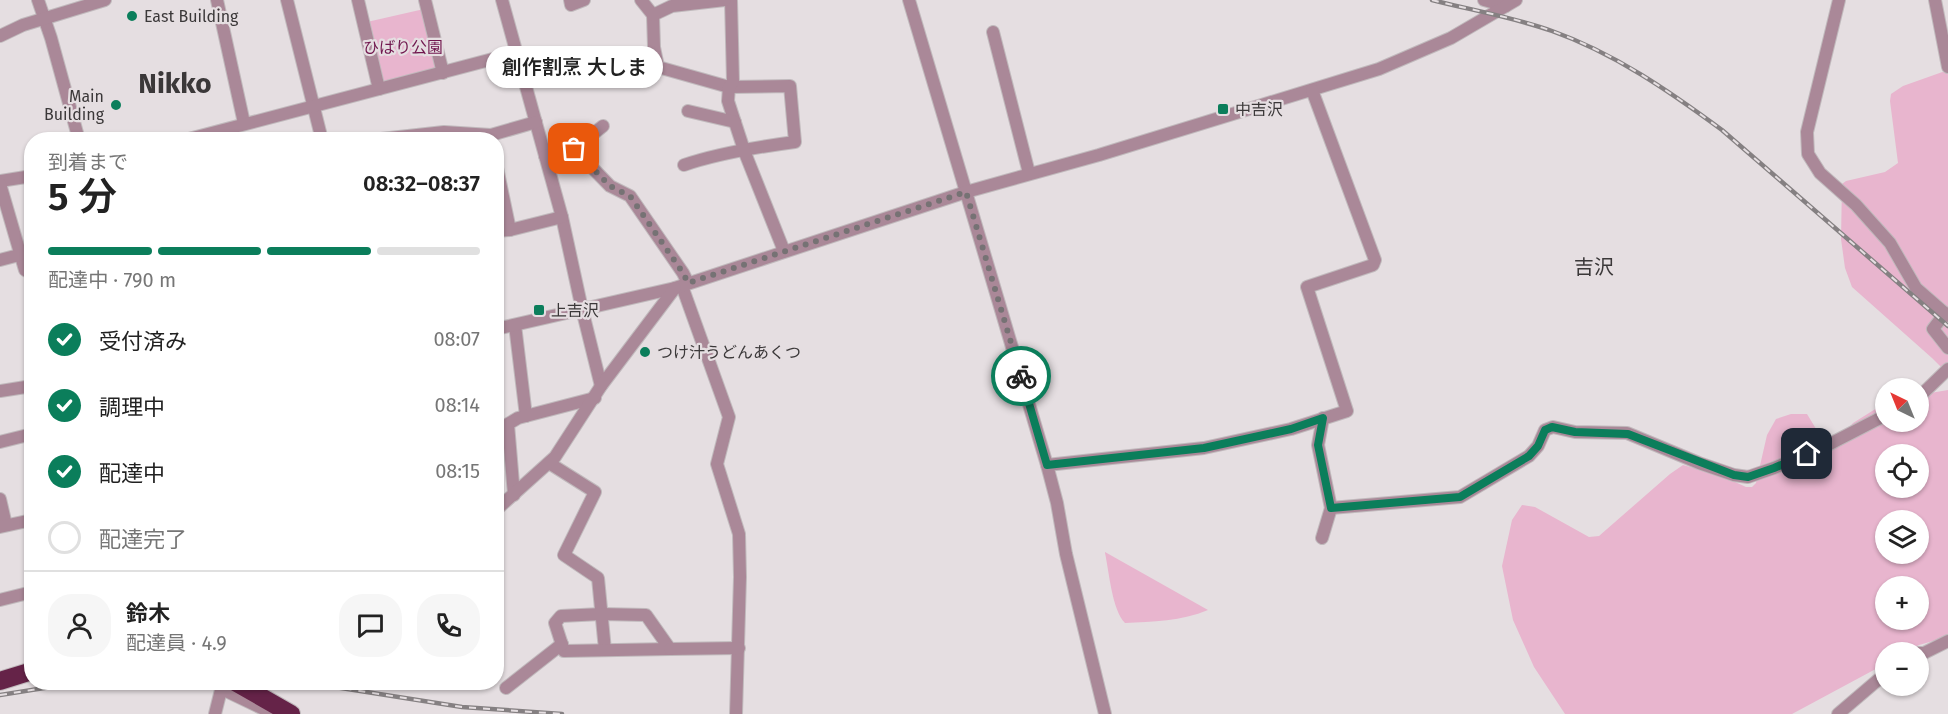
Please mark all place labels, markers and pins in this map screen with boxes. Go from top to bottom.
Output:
place label: East Building [144,7,239,26]
marker: East Building [125,9,139,23]
callout: 創作割烹 大しま [486,47,662,89]
place label: Main Building [44,87,105,124]
marker: Main Building [109,98,123,112]
place label: 中吉沢 [1235,100,1283,119]
marker: 中吉沢 [1216,102,1230,116]
pin [548,123,599,174]
place label: 上吉沢 [551,301,599,320]
marker: 上吉沢 [532,303,546,317]
place label: つけ汁うどんあくつ [657,343,801,362]
marker: つけ汁うどんあくつ [638,345,652,359]
pin [1781,428,1832,479]

